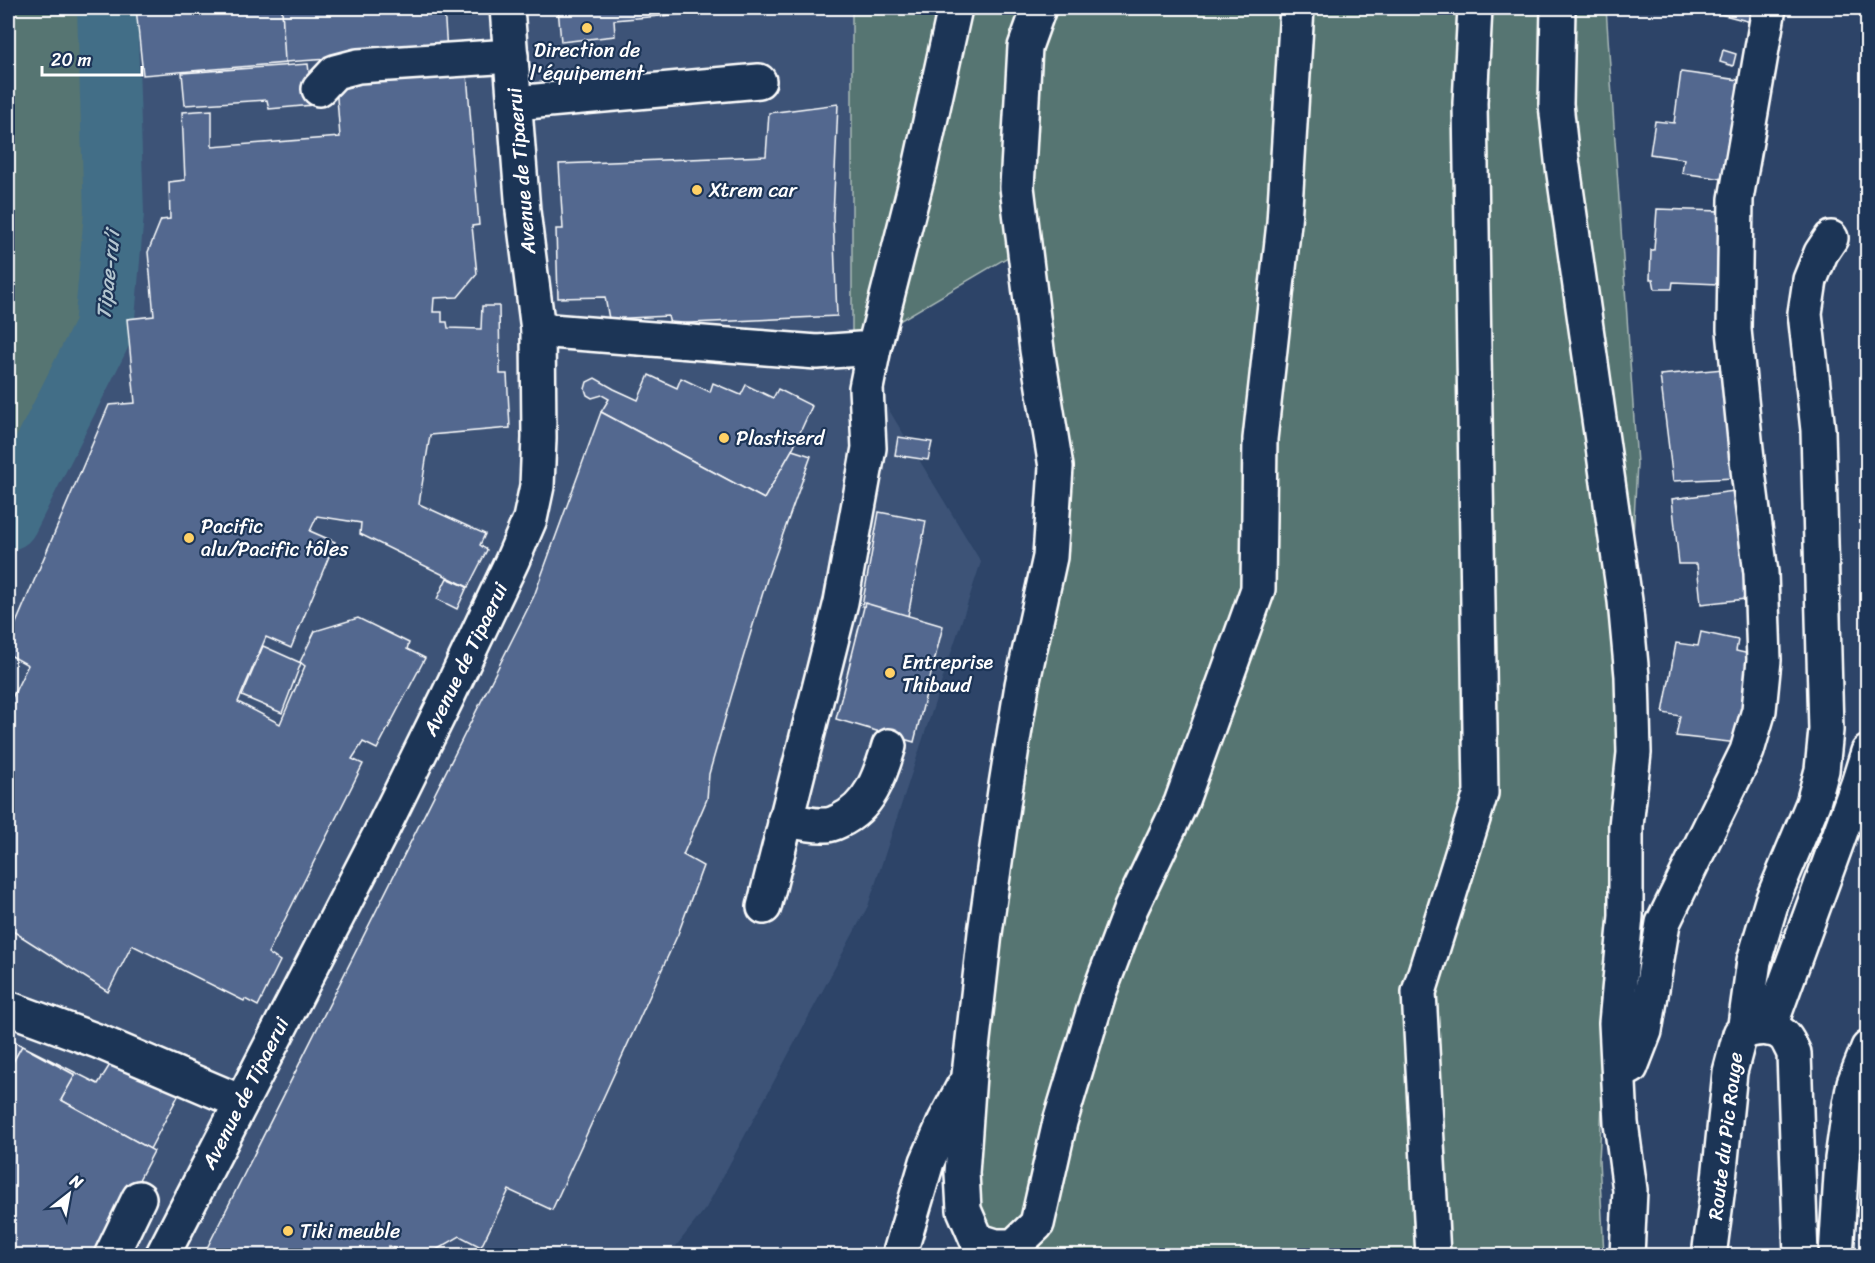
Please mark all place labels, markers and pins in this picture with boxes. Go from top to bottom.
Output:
marker: Direction de l'équipement [580,21,594,35]
place label: Direction de l'équipement [530,33,645,91]
place label: Xtrem car [708,173,798,208]
marker: Xtrem car [690,183,704,197]
place label: Plastiserd [736,421,826,456]
marker: Plastiserd [717,431,731,445]
place label: Pacific alu/Pacific tôles [201,509,349,567]
marker: Pacific alu/Pacific tôles [182,531,196,545]
place label: Entreprise Thibaud [902,645,994,703]
marker: Entreprise Thibaud [883,666,897,680]
place label: Tiki meuble [300,1214,400,1249]
marker: Tiki meuble [281,1224,295,1238]

